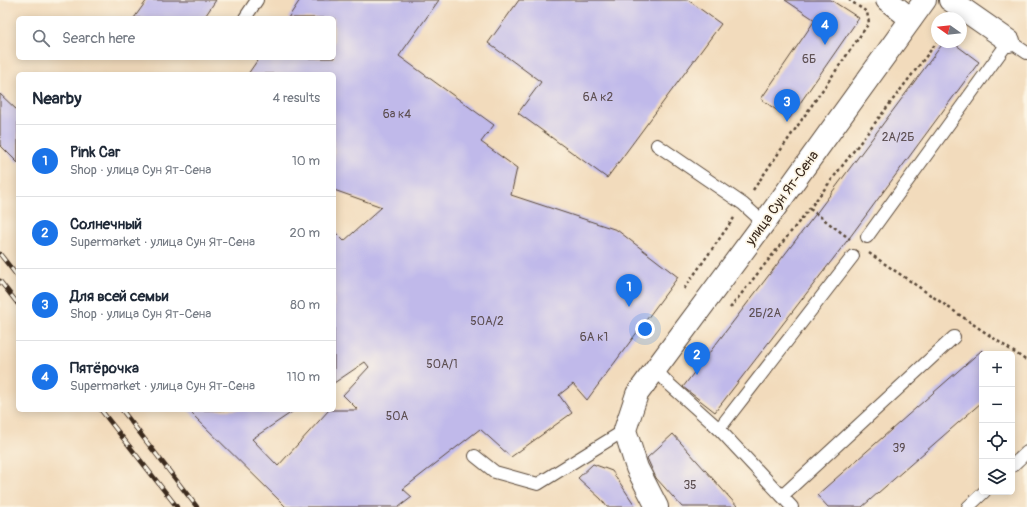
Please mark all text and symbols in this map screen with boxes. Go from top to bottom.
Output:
pin: 4 [812,12,838,45]
north arrow [931,12,967,48]
search box [16,16,336,60]
icon: search [30,27,52,49]
text: Search here [62,29,135,48]
house number: 6Б [802,52,816,67]
text: Nearby [32,88,81,109]
pin: 3 [774,89,800,122]
text: 4 results [273,90,320,106]
house number: 6А к2 [583,90,613,105]
house number: 6а к4 [383,107,411,122]
house number: 2А/2Б [882,130,914,145]
text: Pink Car [70,143,120,162]
street label: улица Сун Ят-Сена [741,147,822,249]
text: 1 [42,153,48,169]
text: 10 m [292,153,320,169]
text: Shop · улица Сун Ят-Сена [70,162,211,178]
text: Солнечный [70,215,142,234]
text: 2 [41,225,49,241]
text: 20 m [289,225,320,241]
text: Supermarket · улица Сун Ят-Сена [70,234,255,250]
pin: 1 [616,274,642,307]
text: Для всей семьи [70,287,169,306]
text: 3 [41,297,49,313]
text: 80 m [290,297,320,313]
text: Shop · улица Сун Ят-Сена [70,306,211,322]
house number: 2Б/2А [749,306,782,321]
house number: 50А/2 [470,314,504,329]
your location [635,319,655,339]
house number: 6А к1 [580,330,608,345]
pin: 2 [684,342,710,375]
map controls [979,351,1015,495]
button: + [979,351,1015,387]
house number: 50А/1 [426,357,458,372]
text: Пятёрочка [70,359,139,378]
text: 4 [41,369,49,385]
text: 110 m [287,369,320,385]
text: Supermarket · улица Сун Ят-Сена [70,378,255,394]
button: − [979,387,1015,423]
house number: 50А [386,409,408,424]
button: locate [979,423,1015,459]
house number: 39 [893,441,905,456]
button: layers [979,459,1015,495]
house number: 35 [683,478,697,493]

